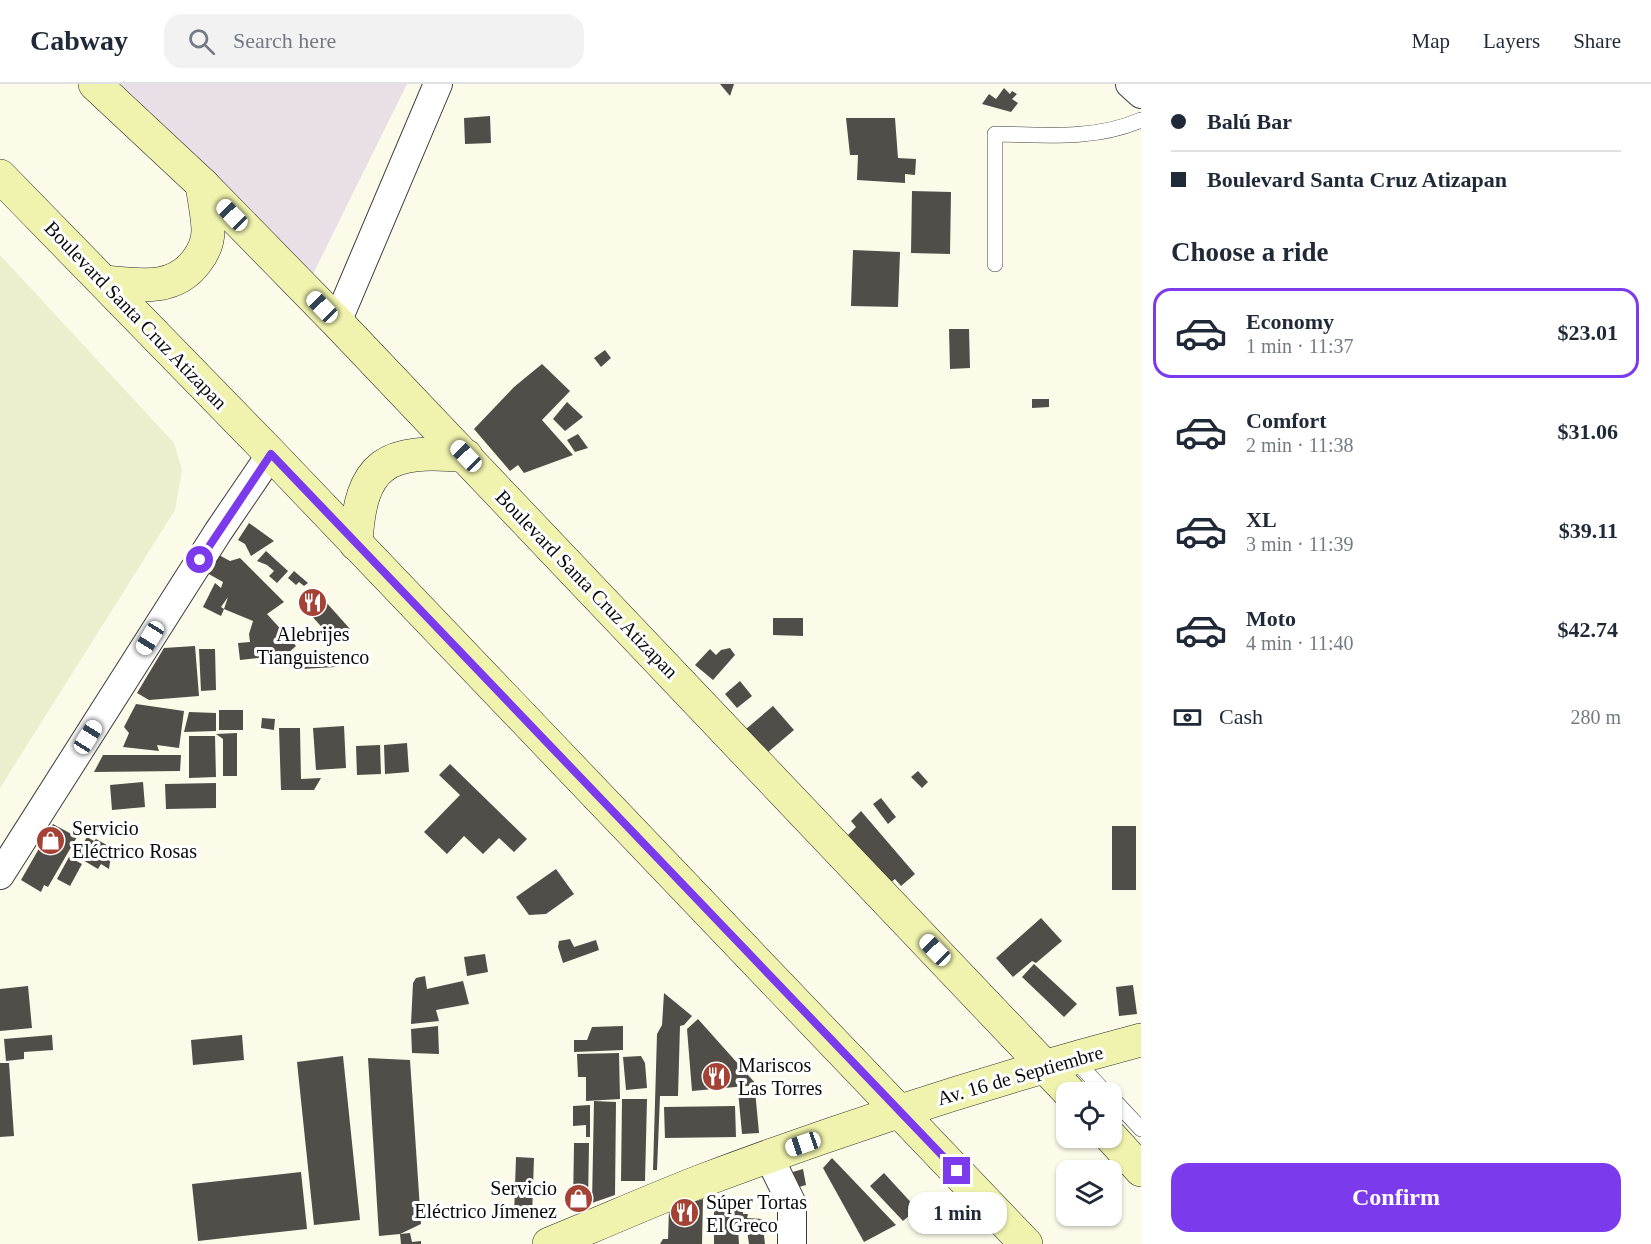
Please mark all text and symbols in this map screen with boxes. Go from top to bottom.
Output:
search box [164,14,584,68]
text: Cabway [30,25,128,56]
icon: search [185,25,218,58]
text: Search here [233,28,336,53]
text: Map [1412,29,1450,53]
text: Layers [1483,29,1540,53]
text: Share [1573,29,1621,53]
text: Balú Bar [1207,109,1292,134]
text: Boulevard Santa Cruz Atizapan [1207,167,1507,192]
car [213,196,251,234]
street label: Boulevard Santa Cruz Atizapan [40,216,232,414]
text: Choose a ride [1171,237,1329,267]
car [303,288,341,326]
icon: car [1174,306,1228,360]
text: Economy [1246,309,1334,334]
text: $23.01 [1558,320,1618,345]
text: 1 min · 11:37 [1246,335,1354,357]
icon: car [1174,405,1228,459]
text: Comfort [1246,408,1327,433]
text: $31.06 [1558,419,1618,444]
text: 2 min · 11:38 [1246,434,1354,456]
car [447,437,485,475]
street label: Boulevard Santa Cruz Atizapan [491,485,683,683]
icon: car [1174,504,1228,558]
text: XL [1246,507,1277,532]
text: $39.11 [1559,518,1618,543]
text: 3 min · 11:39 [1246,533,1354,555]
route start [186,546,213,573]
restaurant icon: Alebrijes Tianguistenco [297,587,329,619]
icon: car [1174,603,1228,657]
text: Moto [1246,606,1296,631]
text: $42.74 [1558,617,1618,642]
car [133,618,167,658]
place label: Alebrijes Tianguistenco [257,623,369,669]
text: 4 min · 11:40 [1246,632,1354,654]
icon: cash [1171,701,1204,734]
text: Cash [1219,704,1263,729]
text: 280 m [1570,706,1621,728]
car [71,717,105,757]
place label: Servicio Eléctrico Rosas [72,817,197,862]
shop icon: Servicio Eléctrico Rosas [35,824,67,856]
car [916,931,954,969]
street label: Av. 16 de Septiembre [934,1041,1106,1110]
place label: Mariscos Las Torres [738,1054,823,1099]
restaurant icon: Mariscos Las Torres [701,1060,733,1092]
map controls [1056,1082,1122,1226]
button: locate [1056,1082,1122,1148]
car [783,1130,823,1158]
route end [943,1157,970,1184]
button: layers [1056,1160,1122,1226]
button: Confirm [1171,1163,1621,1232]
place label: Servicio Eléctrico Jímenez [414,1177,557,1222]
shop icon: Servicio Eléctrico Jímenez [562,1183,594,1215]
place label: Súper Tortas El Greco [706,1191,807,1236]
callout: 1 min [908,1192,1006,1234]
restaurant icon: Súper Tortas El Greco [669,1197,701,1229]
text: 1 min [933,1202,982,1224]

